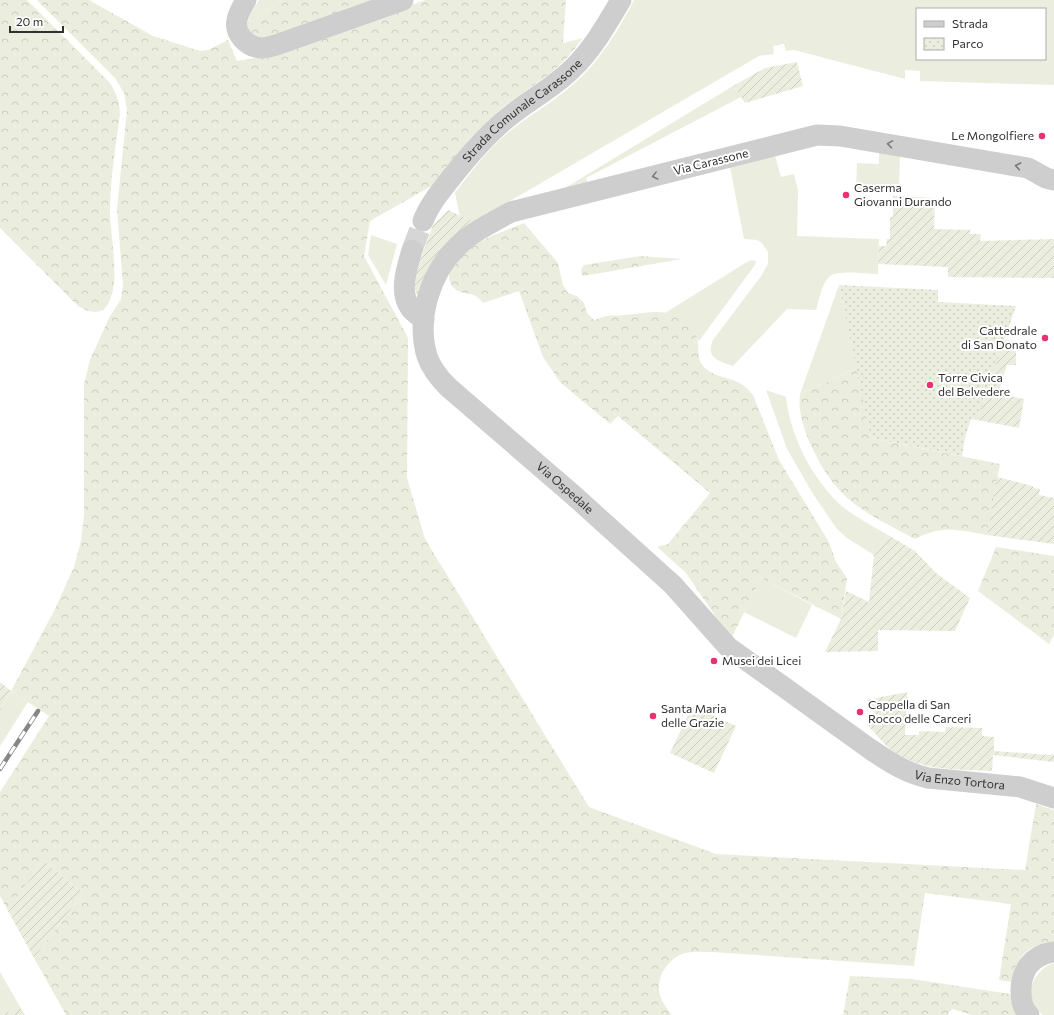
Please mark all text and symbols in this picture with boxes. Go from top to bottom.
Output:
scale bar [10,8,63,34]
legend [916,8,1046,60]
text: 20 m [16,14,43,28]
text: Strada [952,16,988,30]
text: Parco [952,36,984,50]
street label: Strada Comunale Carassone [459,56,584,165]
place label: Le Mongolfiere [951,128,1034,142]
marker: Le Mongolfiere [1037,131,1047,141]
one-way arrow [887,140,893,149]
street label: Via Carassone [672,145,750,177]
one-way arrow [1015,162,1021,171]
one-way arrow [652,171,658,179]
place label: Caserma Giovanni Durando [854,180,952,208]
marker: Caserma Giovanni Durando [841,190,851,200]
place label: Cattedrale di San Donato [961,323,1037,351]
marker: Cattedrale di San Donato [1040,333,1050,343]
place label: Torre Civica del Belvedere [938,370,1010,398]
marker: Torre Civica del Belvedere [925,380,935,390]
street label: Via Ospedale [534,459,597,516]
place label: Musei dei Licei [722,653,801,667]
marker: Musei dei Licei [709,656,719,666]
place label: Cappella di San Rocco delle Carceri [868,697,971,725]
place label: Santa Maria delle Grazie [661,701,727,729]
marker: Cappella di San Rocco delle Carceri [855,707,865,717]
marker: Santa Maria delle Grazie [648,711,658,721]
street label: Via Enzo Tortora [913,767,1006,791]

